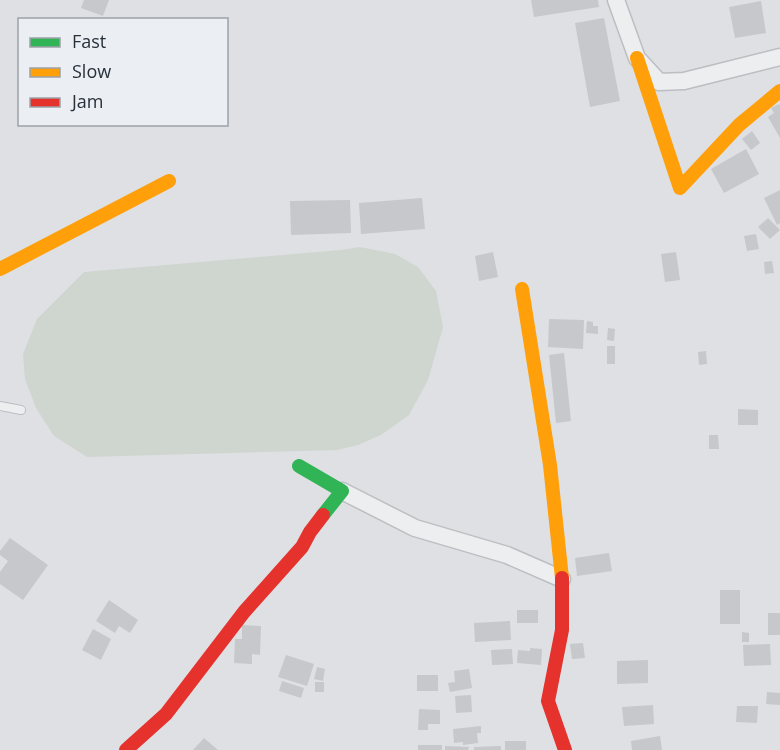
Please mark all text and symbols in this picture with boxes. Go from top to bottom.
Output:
legend [18,18,228,126]
text: Fast [72,29,106,53]
text: Slow [72,59,111,83]
text: Jam [70,89,104,113]

